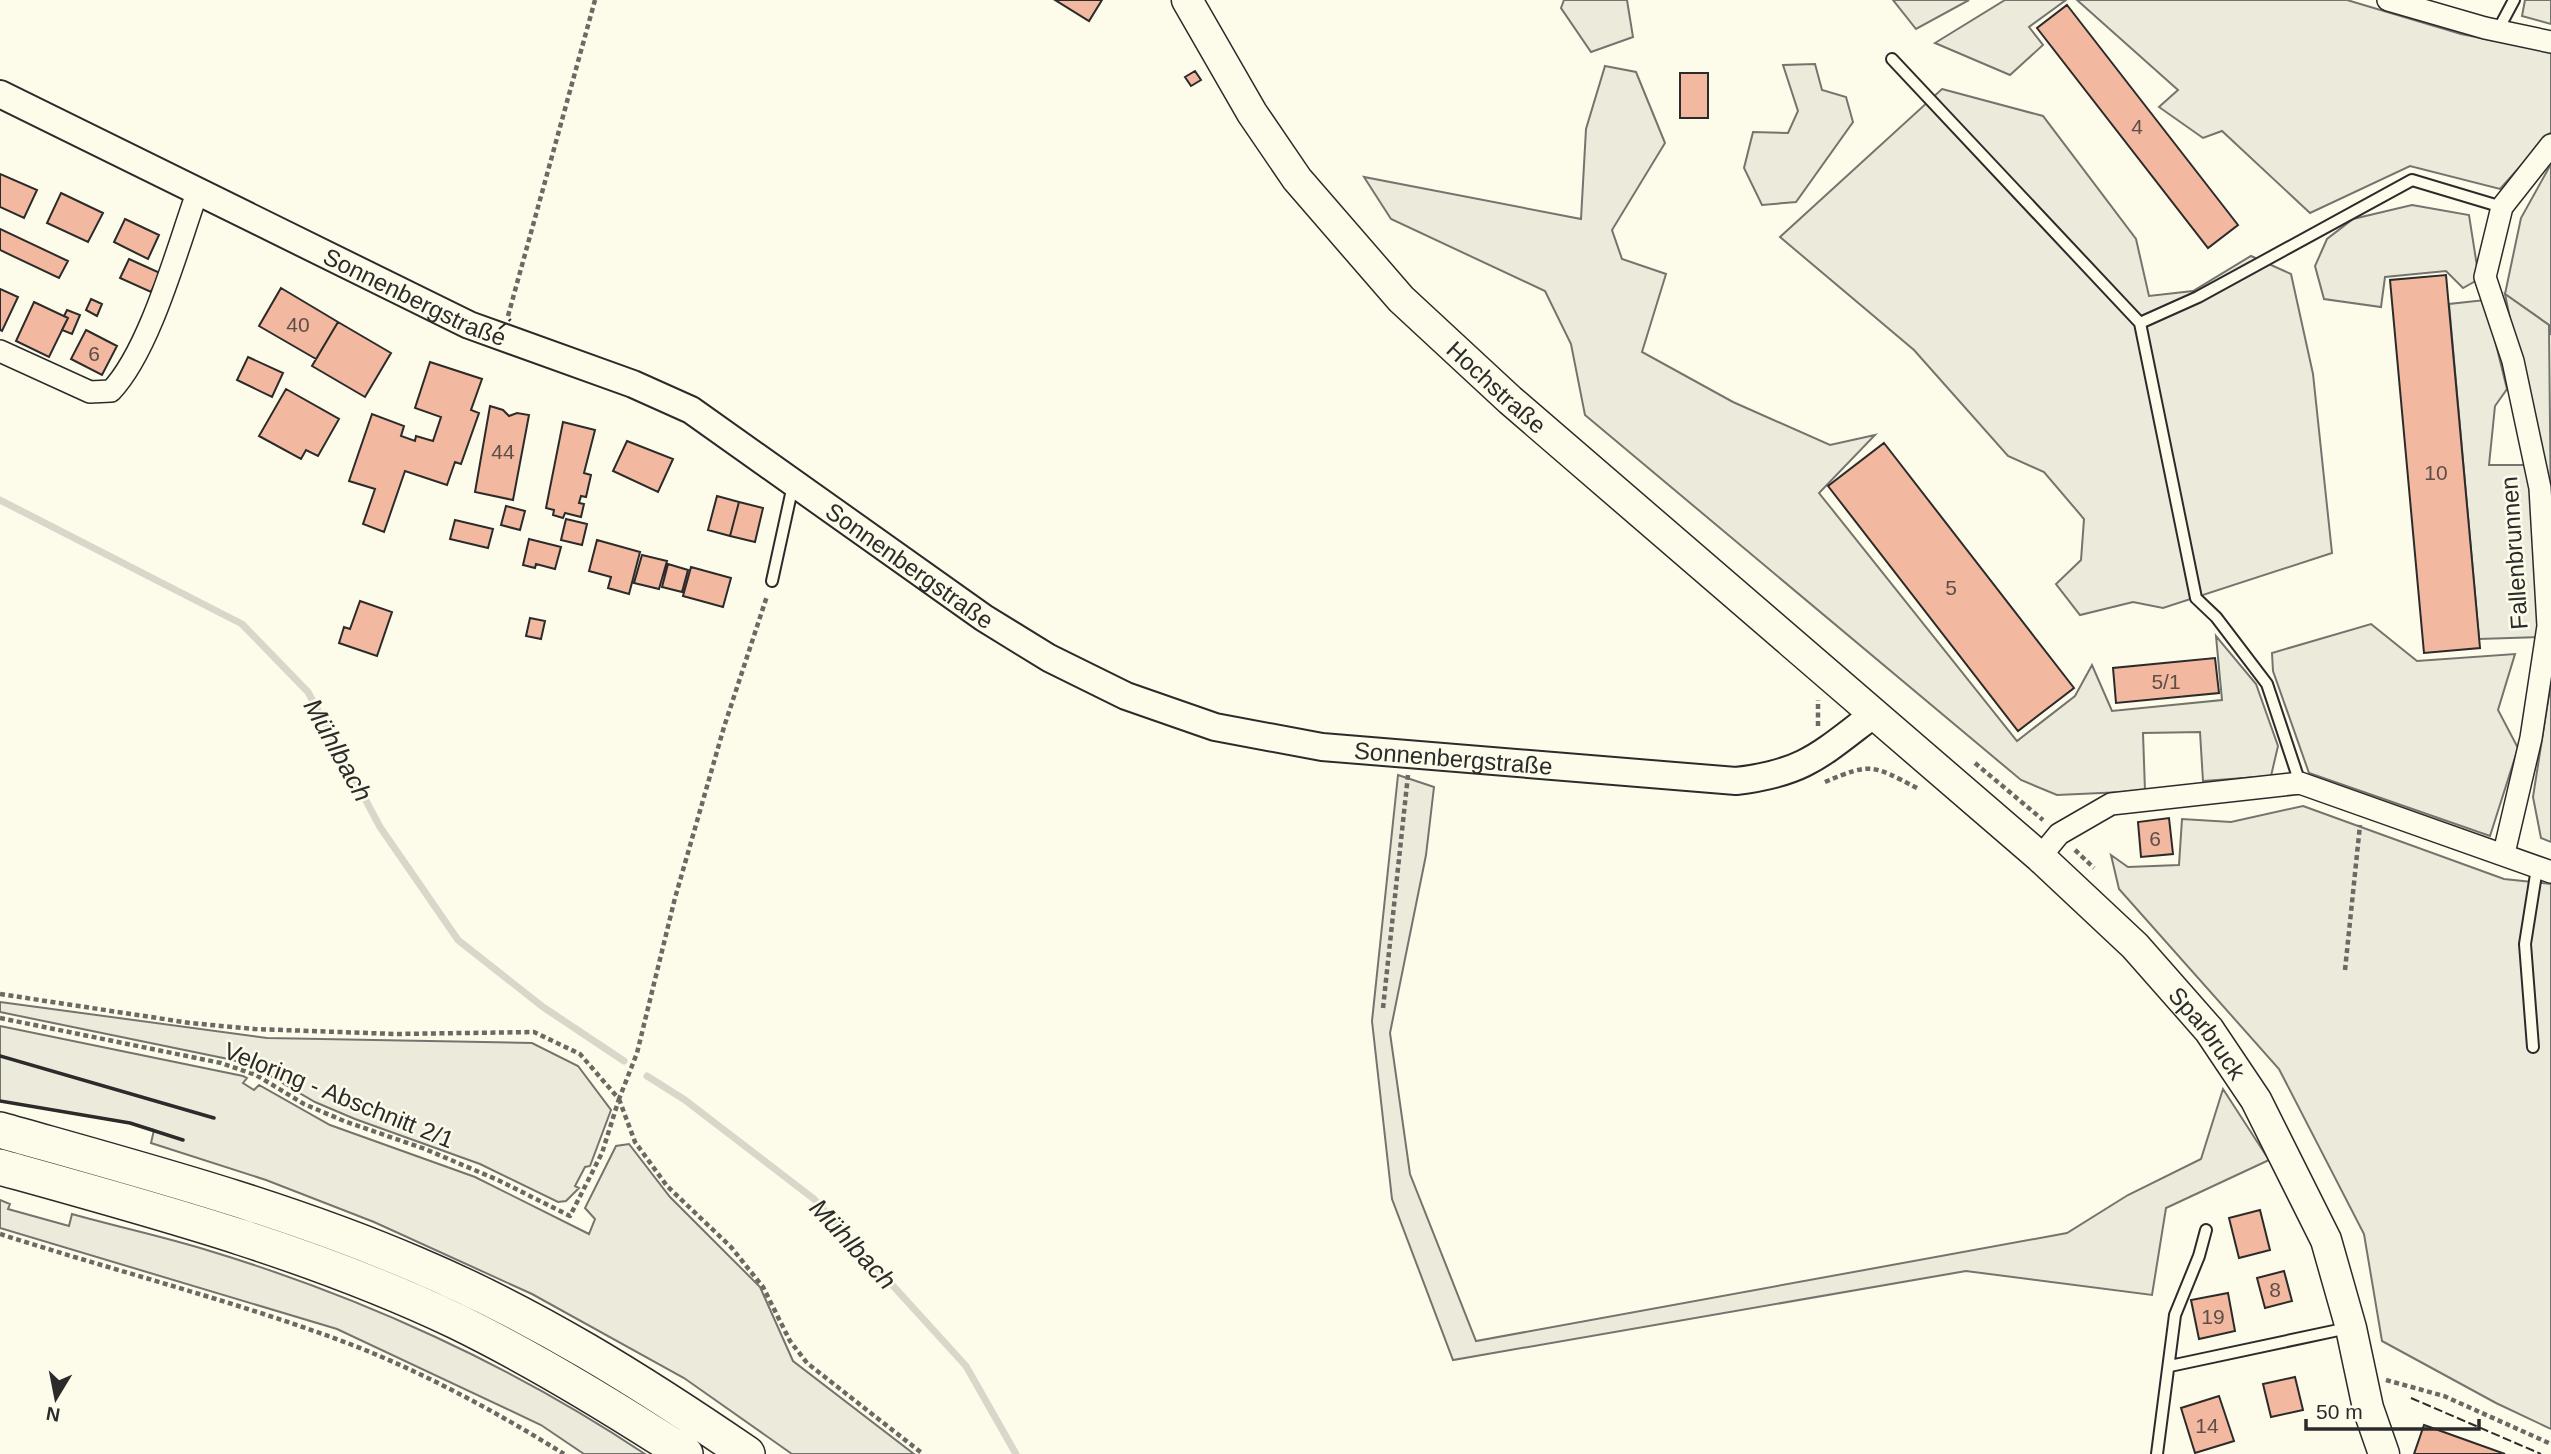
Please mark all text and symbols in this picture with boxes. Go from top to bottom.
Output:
house number: 4 [2131,115,2143,138]
street label: Sonnenbergstraße [319,242,510,351]
house number: 40 [286,313,310,336]
street label: Hochstraße [1442,335,1552,439]
house number: 6 [88,342,100,365]
house number: 44 [491,440,515,463]
house number: 10 [2424,461,2448,484]
street label: Fallenbrunnen [2495,476,2533,630]
street label: Sonnenbergstraße [821,497,998,634]
house number: 5 [1945,576,1957,599]
house number: 5/1 [2151,670,2181,693]
water label: Mühlbach [298,693,378,807]
street label: Sonnenbergstraße [1353,736,1554,779]
house number: 6 [2149,827,2161,850]
street label: Sparbruck [2164,981,2252,1085]
street label: Veloring - Abschnitt 2/1 [220,1037,458,1153]
water label: Mühlbach [804,1193,902,1295]
house number: 8 [2269,1278,2281,1301]
house number: 19 [2201,1305,2225,1328]
north arrow [21,1363,91,1433]
scale bar [2306,1388,2479,1432]
text: 50 m [2316,1400,2363,1423]
text: N [45,1403,62,1426]
house number: 14 [2195,1414,2219,1437]

